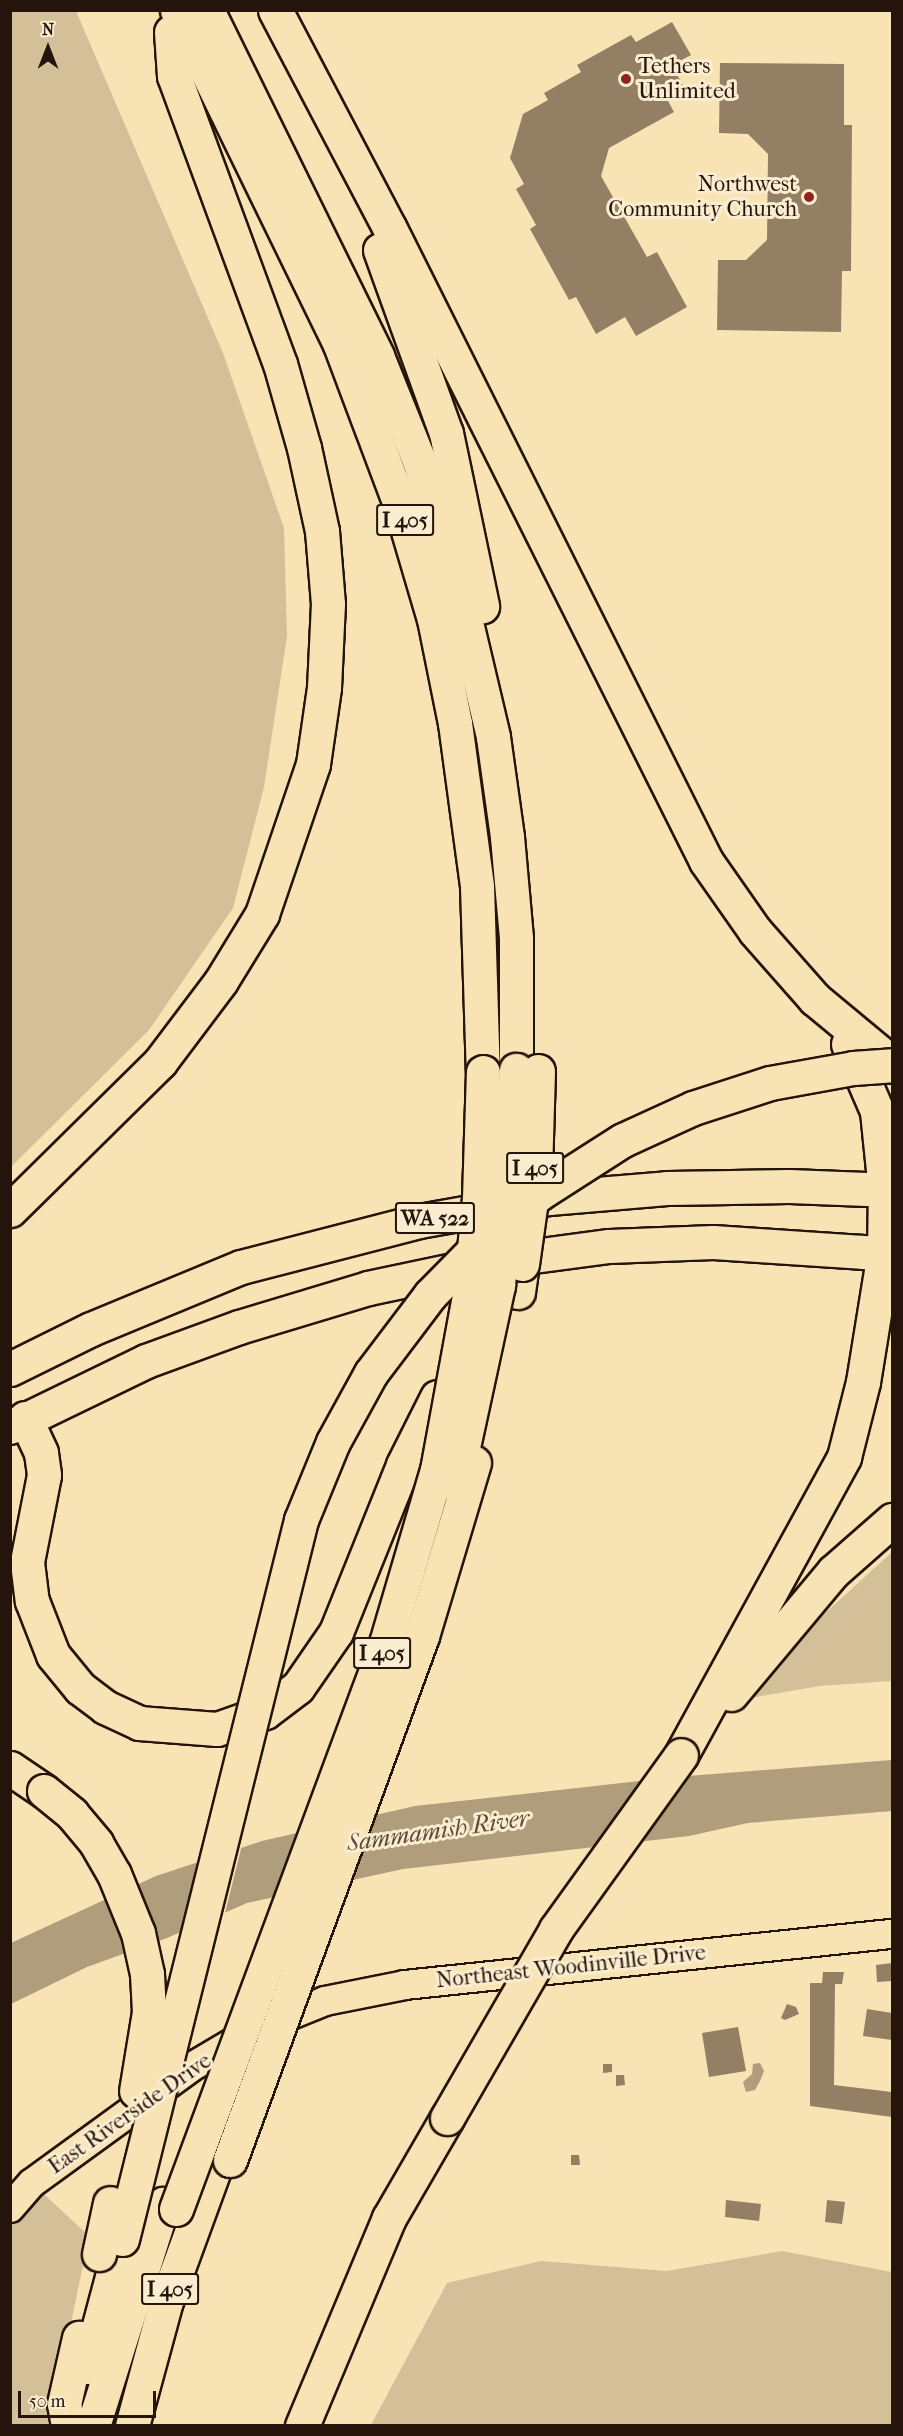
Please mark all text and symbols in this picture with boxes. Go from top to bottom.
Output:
north arrow [18,18,78,78]
text: N [42,20,54,39]
place label: Tethers Unlimited [638,53,736,104]
marker: Tethers Unlimited [619,72,633,86]
place label: Northwest Community Church [608,171,797,222]
marker: Northwest Community Church [802,190,816,204]
road number: I 405 [375,502,435,538]
road number: I 405 [505,1150,565,1186]
road number: WA 522 [394,1200,476,1236]
road number: I 405 [352,1635,412,1671]
water label: Sammamish River [345,1804,531,1858]
street label: Northeast Woodinville Drive [435,1940,707,1994]
street label: East Riverside Drive [43,2048,217,2180]
road number: I 405 [140,2271,200,2307]
scale bar [21,2379,159,2417]
text: 50 m [29,2391,65,2412]

